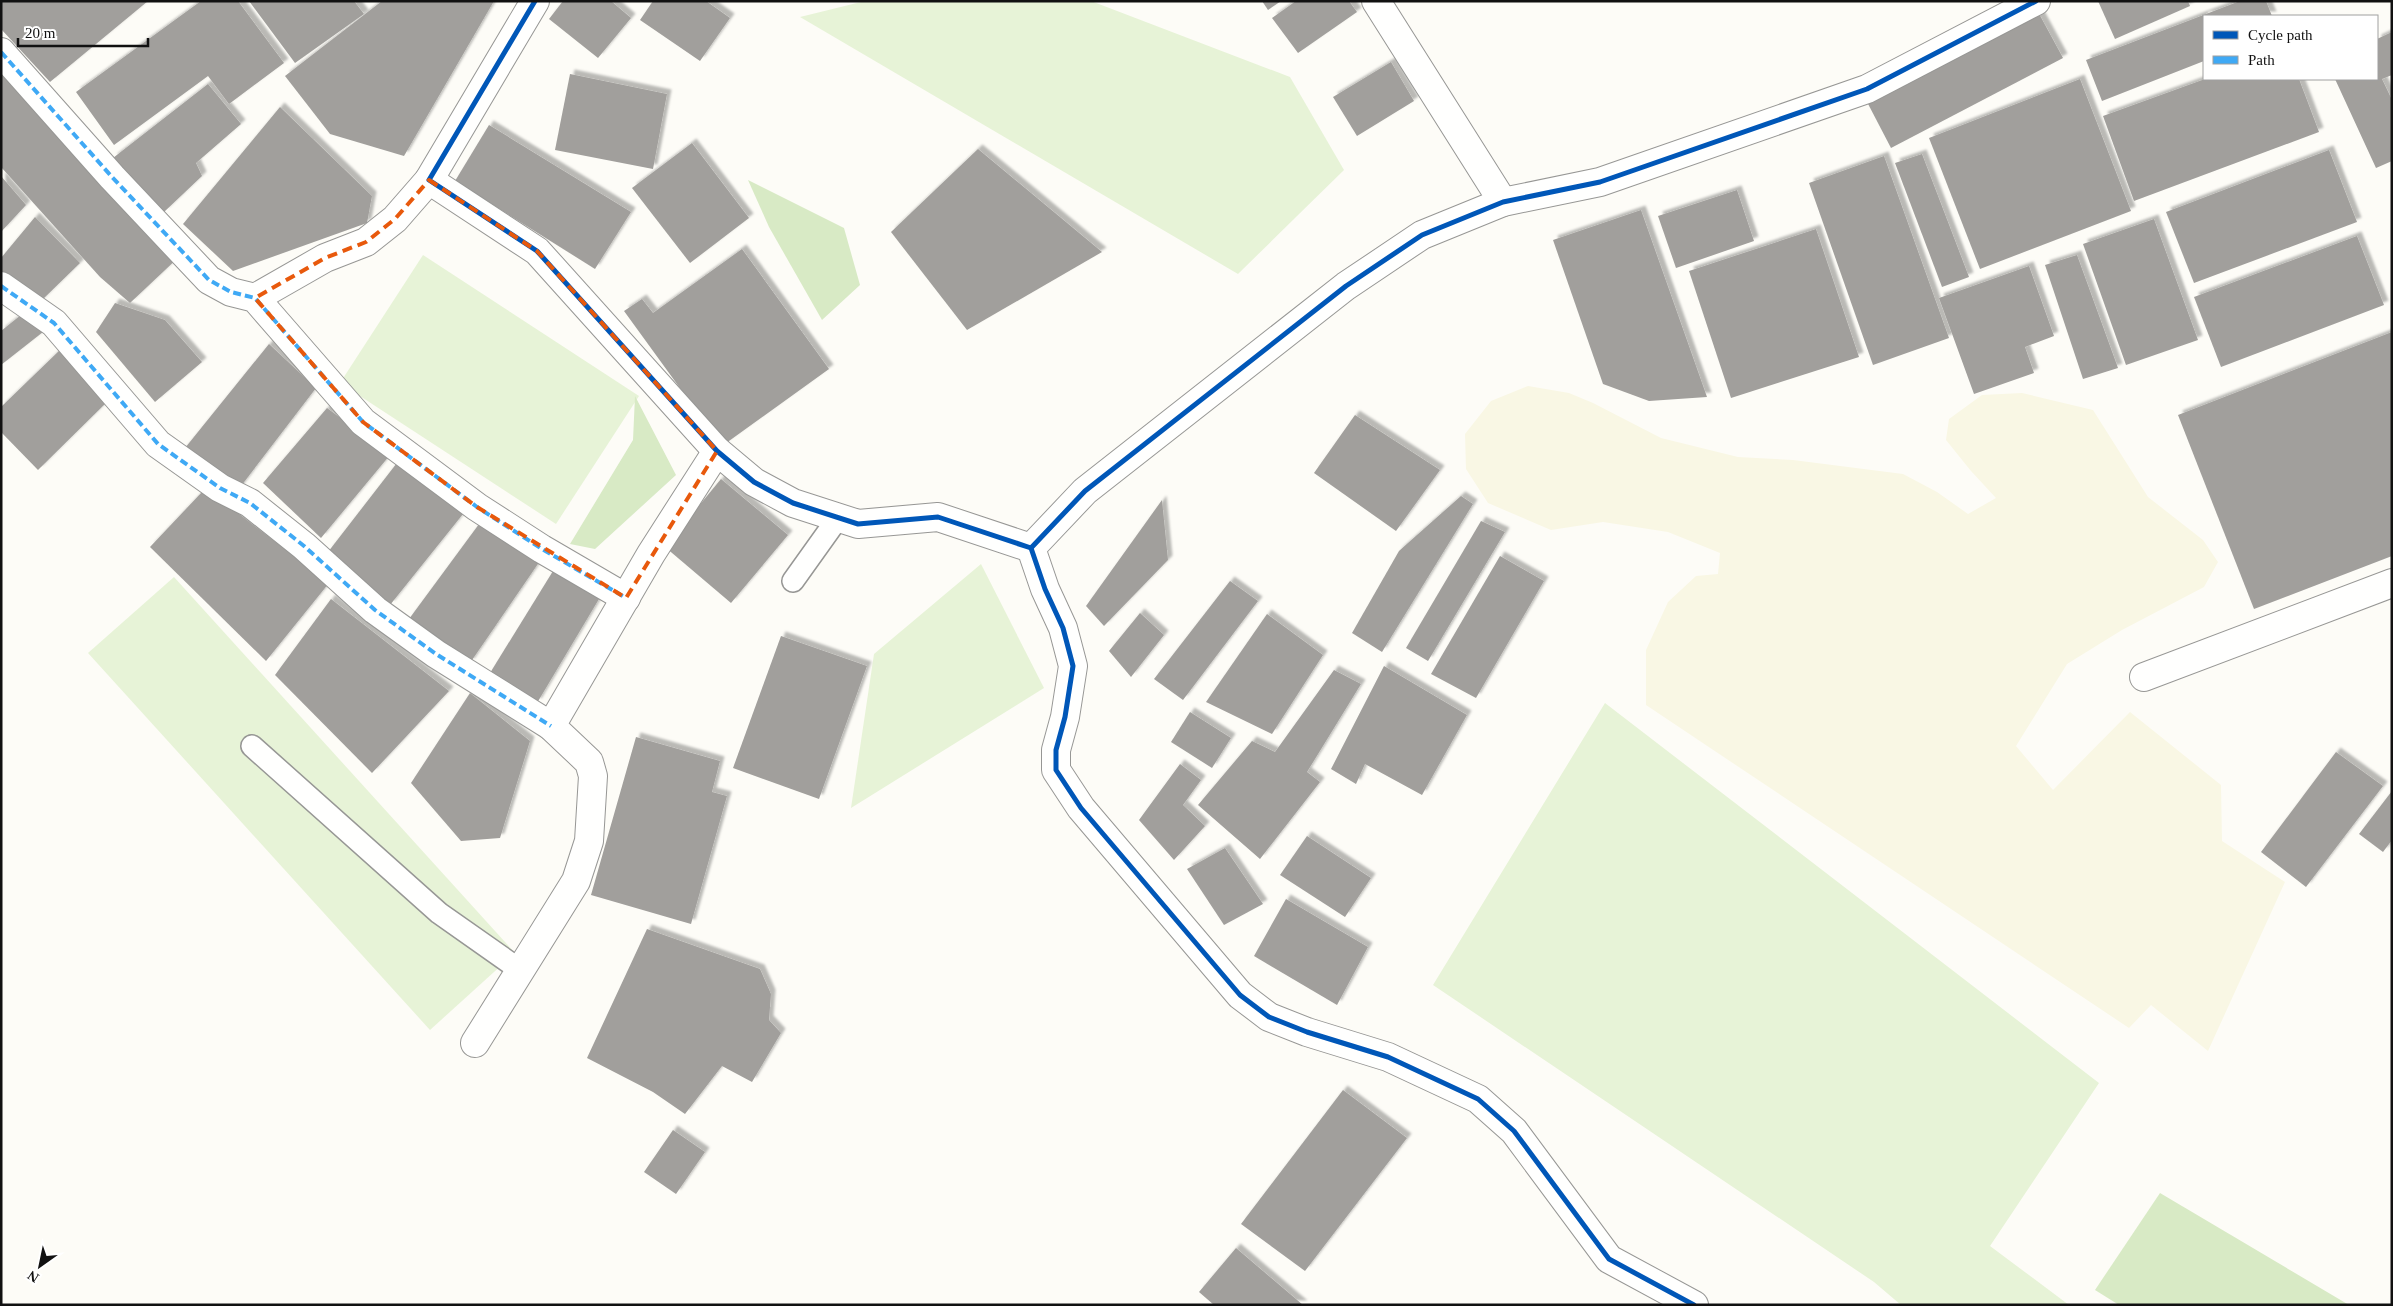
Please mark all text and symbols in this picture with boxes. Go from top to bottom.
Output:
scale bar [18,15,148,47]
legend [2203,15,2378,80]
text: 20 m [25,25,56,41]
text: Cycle path [2248,27,2313,43]
text: Path [2248,52,2275,68]
north arrow [15,1241,65,1291]
text: N [25,1267,42,1286]

